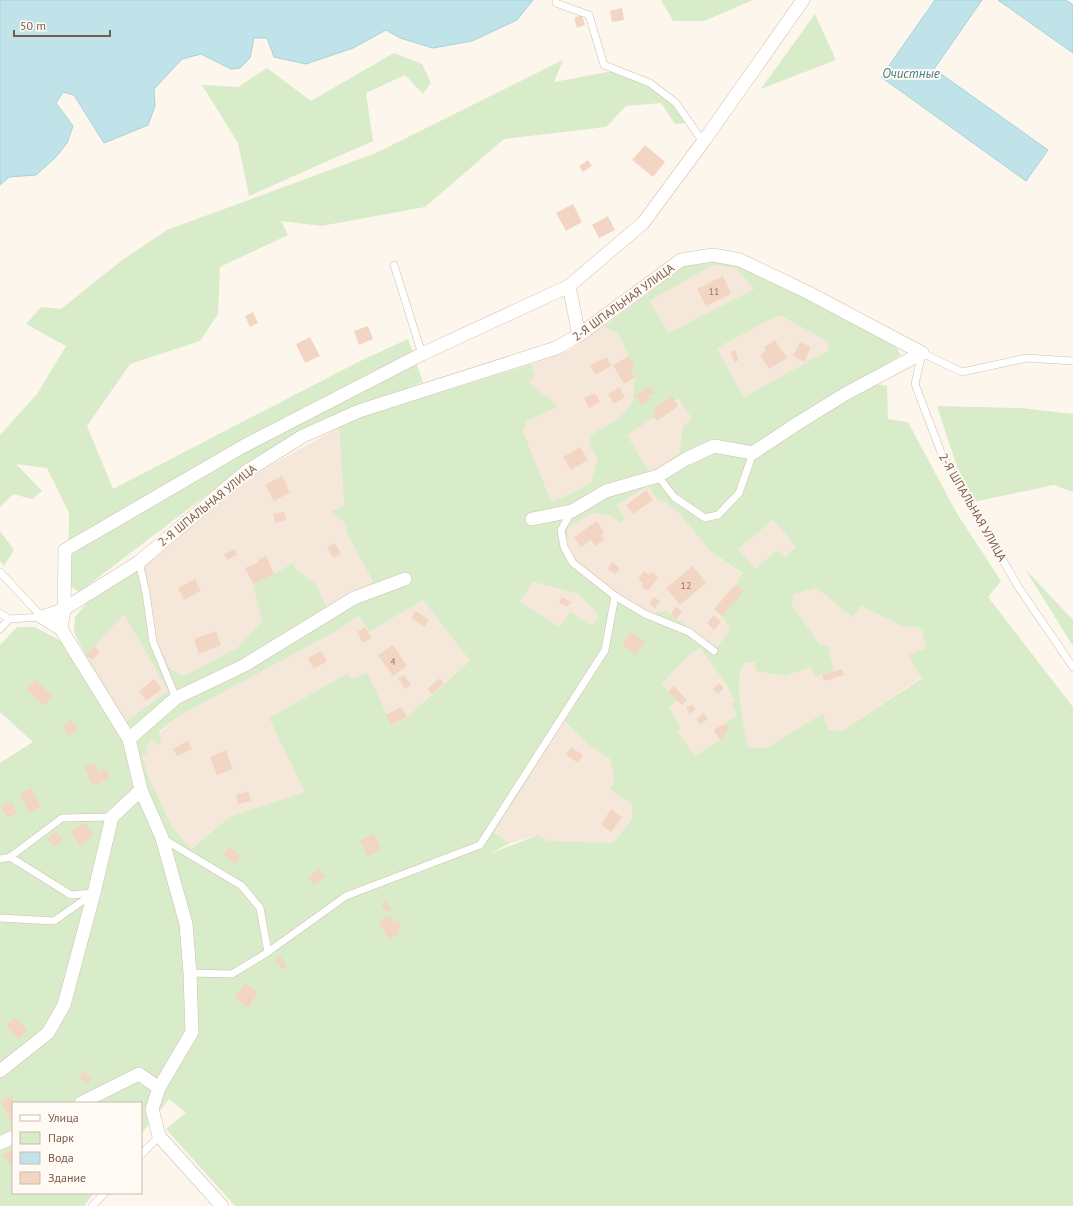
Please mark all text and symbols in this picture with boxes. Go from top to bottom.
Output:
scale bar [14,12,110,38]
text: 50 m [20,18,46,33]
water label: Очистные [882,65,940,82]
street label: 2-Я ШПАЛЬНАЯ УЛИЦА [569,260,677,344]
house number: 11 [709,285,719,298]
street label: 2-Я ШПАЛЬНАЯ УЛИЦА [936,450,1010,564]
street label: 2-Я ШПАЛЬНАЯ УЛИЦА [155,461,259,549]
house number: 12 [681,579,691,592]
house number: 4 [390,655,396,668]
legend [12,1102,142,1194]
text: Улица [48,1110,79,1125]
text: Парк [48,1130,74,1145]
text: Вода [48,1150,74,1165]
text: Здание [48,1170,86,1185]

